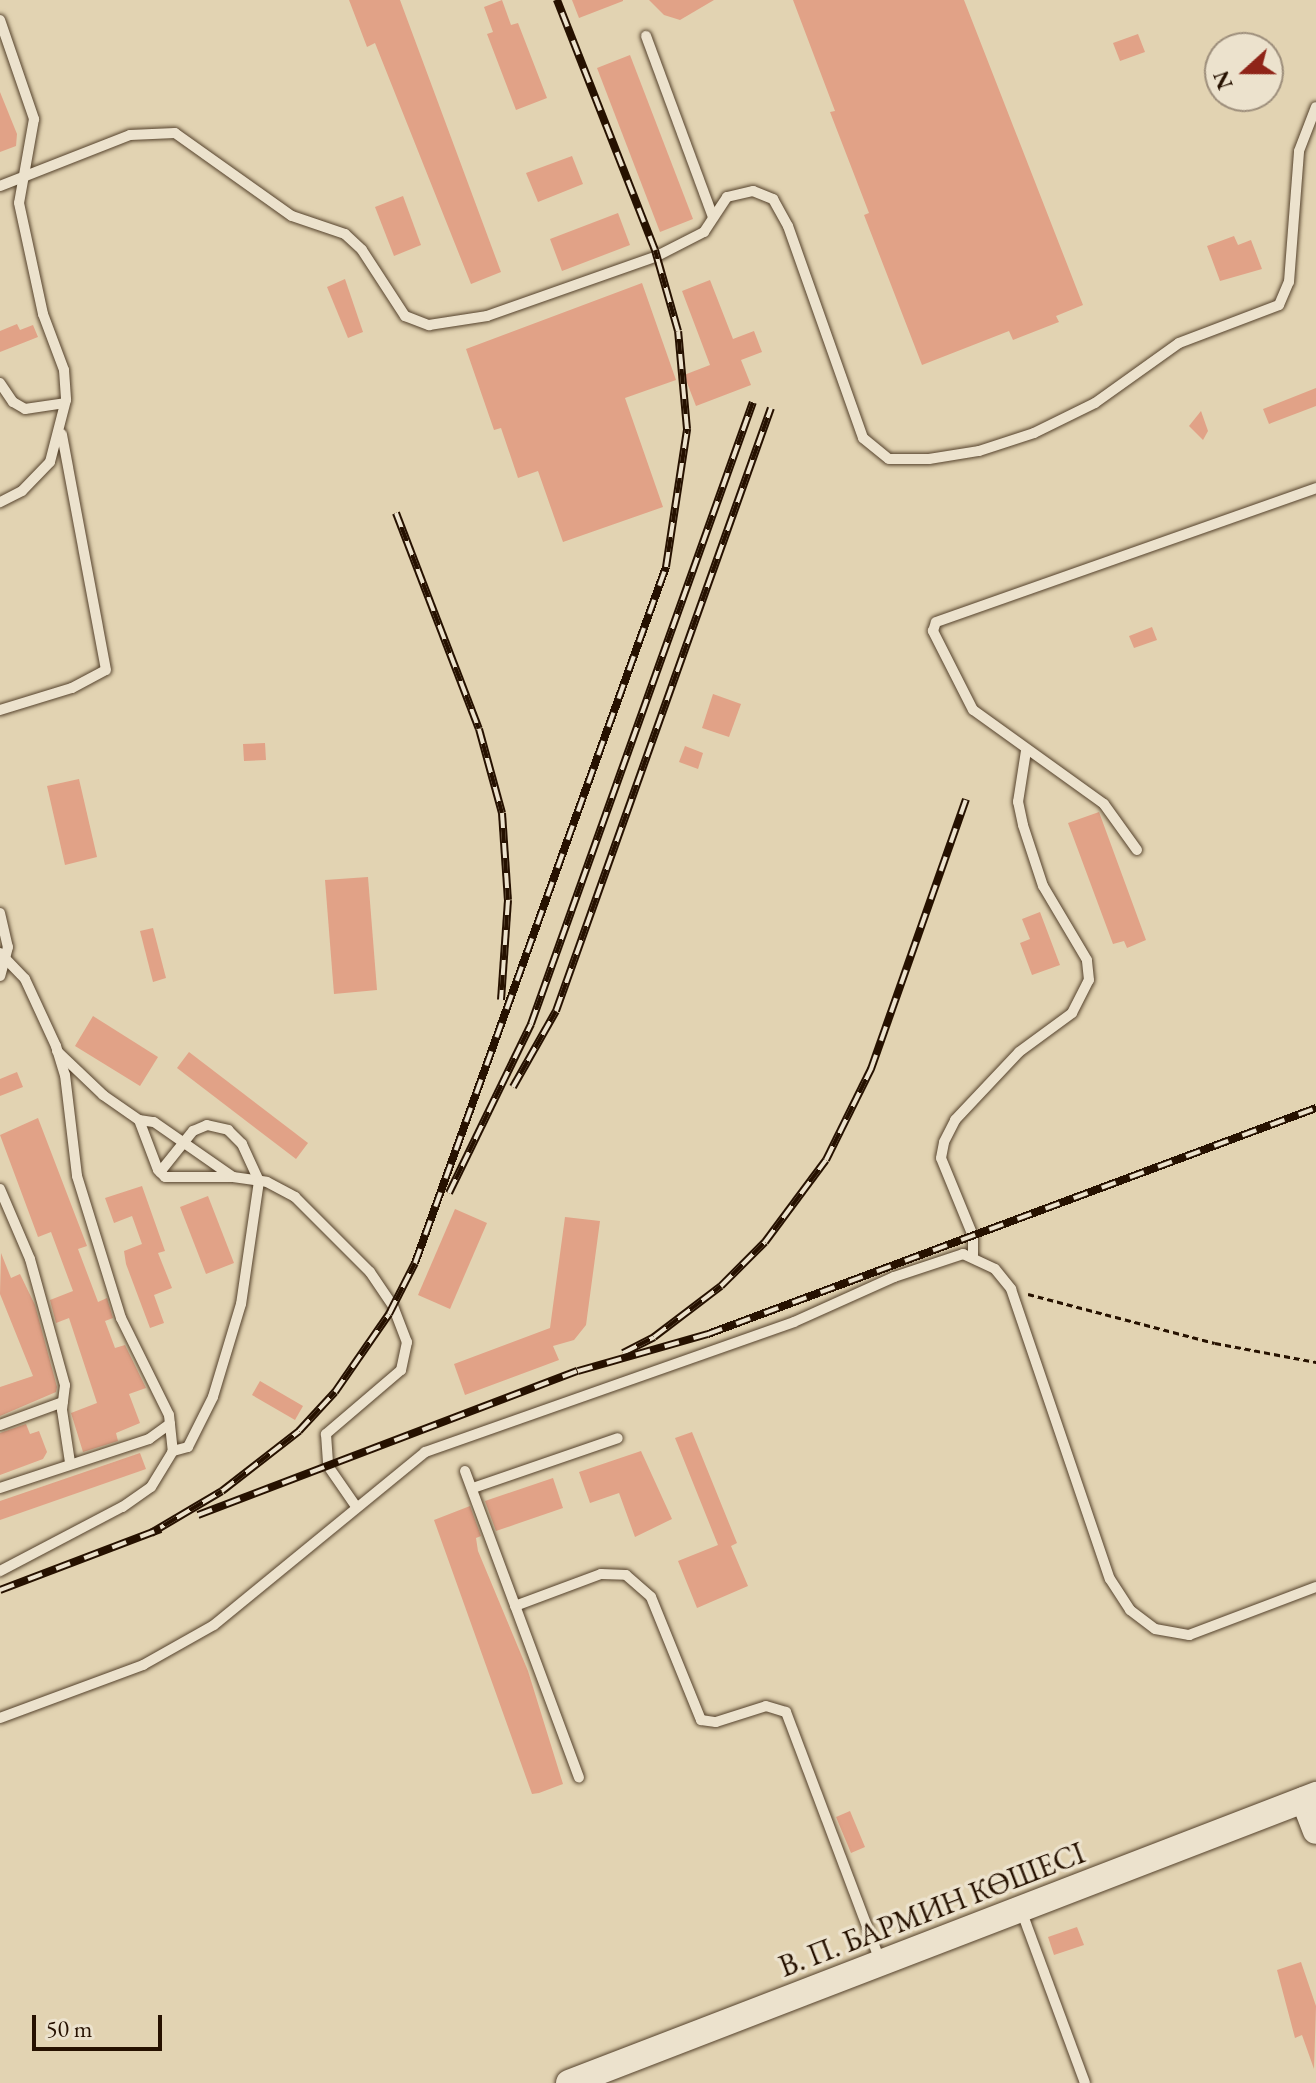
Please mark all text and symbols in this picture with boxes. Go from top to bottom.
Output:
north arrow [1204,32,1284,112]
text: N [1206,67,1240,94]
street label: В. П. БАРМИН КӨШЕСІ [774,1835,1090,1985]
scale bar [36,1999,166,2049]
text: 50 m [46,2013,93,2044]

